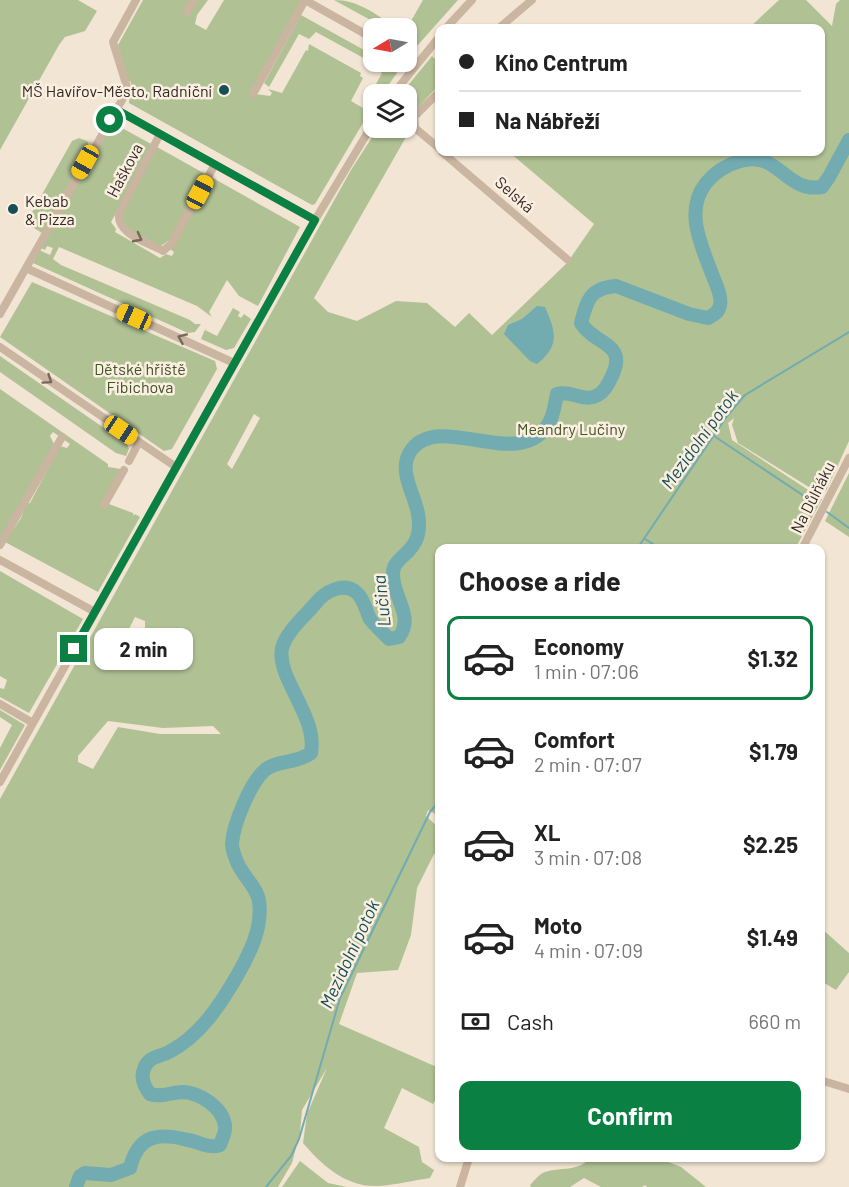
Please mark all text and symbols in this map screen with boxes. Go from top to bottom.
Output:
north arrow [363,18,417,72]
map controls [363,18,417,138]
text: Kino Centrum [495,49,628,75]
place label: MŠ Havířov-Město, Radniční [22,81,213,100]
marker: MŠ Havířov-Město, Radniční [217,83,231,97]
button: layers [363,84,417,138]
route start [96,106,123,133]
text: Na Nábřeží [495,107,600,133]
street label: Haškova [102,140,146,200]
car [68,142,102,182]
car [184,172,216,212]
street label: Selská [492,172,538,216]
place label: Kebab & Pizza [25,191,75,228]
marker: Kebab & Pizza [6,202,20,216]
one-way arrow [132,231,143,242]
car [114,301,154,333]
one-way arrow [177,333,188,345]
park label: Dětské hřiště Fibichova [94,359,186,396]
one-way arrow [42,373,53,384]
water label: Mezidolní potok [656,385,742,493]
car [101,412,141,448]
park label: Meandry Lučiny [517,419,626,438]
street label: Na Důlňáku [786,458,838,536]
text: Choose a ride [459,564,621,596]
water label: Lučina [367,574,395,628]
callout: 2 min [95,628,194,670]
icon: car [462,631,516,685]
text: Economy [534,633,624,659]
route end [60,635,87,662]
text: 2 min [120,637,167,661]
text: $1.32 [747,645,798,671]
text: 1 min · 07:06 [534,659,639,683]
icon: car [462,724,516,778]
text: Comfort [534,726,615,752]
text: $1.79 [749,738,798,764]
text: 2 min · 07:07 [534,752,642,776]
icon: car [462,817,516,871]
text: XL [534,819,560,845]
text: $2.25 [743,831,798,857]
text: 3 min · 07:08 [534,845,642,869]
water label: Mezidolní potok [314,896,384,1012]
icon: car [462,910,516,964]
text: Moto [534,912,582,938]
text: $1.49 [747,924,798,950]
text: 4 min · 07:09 [534,938,643,962]
icon: cash [459,1005,492,1038]
text: Cash [507,1008,554,1034]
text: 660 m [749,1009,801,1033]
button: Confirm [459,1081,801,1150]

